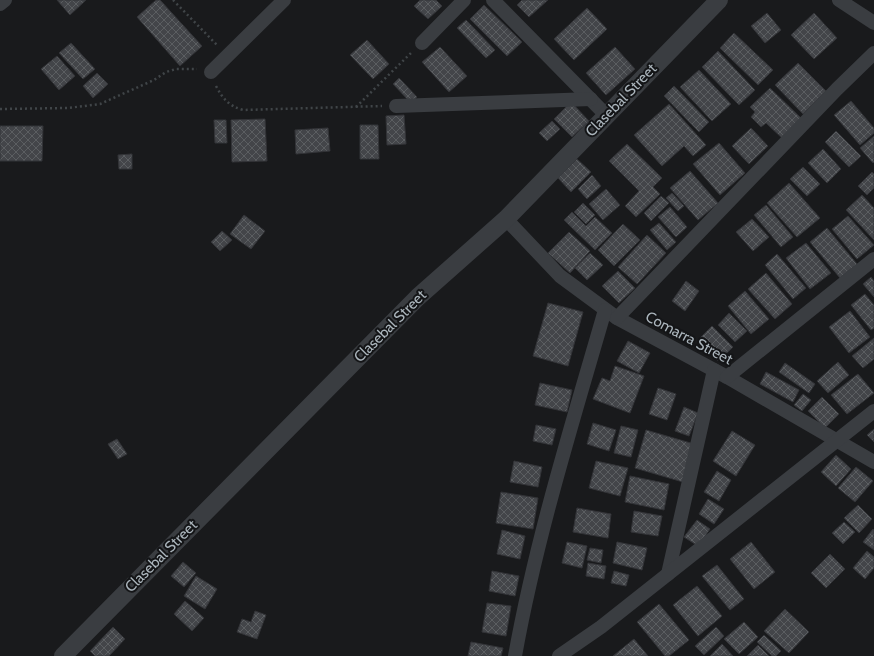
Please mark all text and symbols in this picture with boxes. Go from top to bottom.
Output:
street label: Clasebal Street [582,60,660,140]
street label: Clasebal Street [350,286,430,366]
street label: Comarra Street [642,307,736,369]
street label: Clasebal Street [121,516,201,596]

